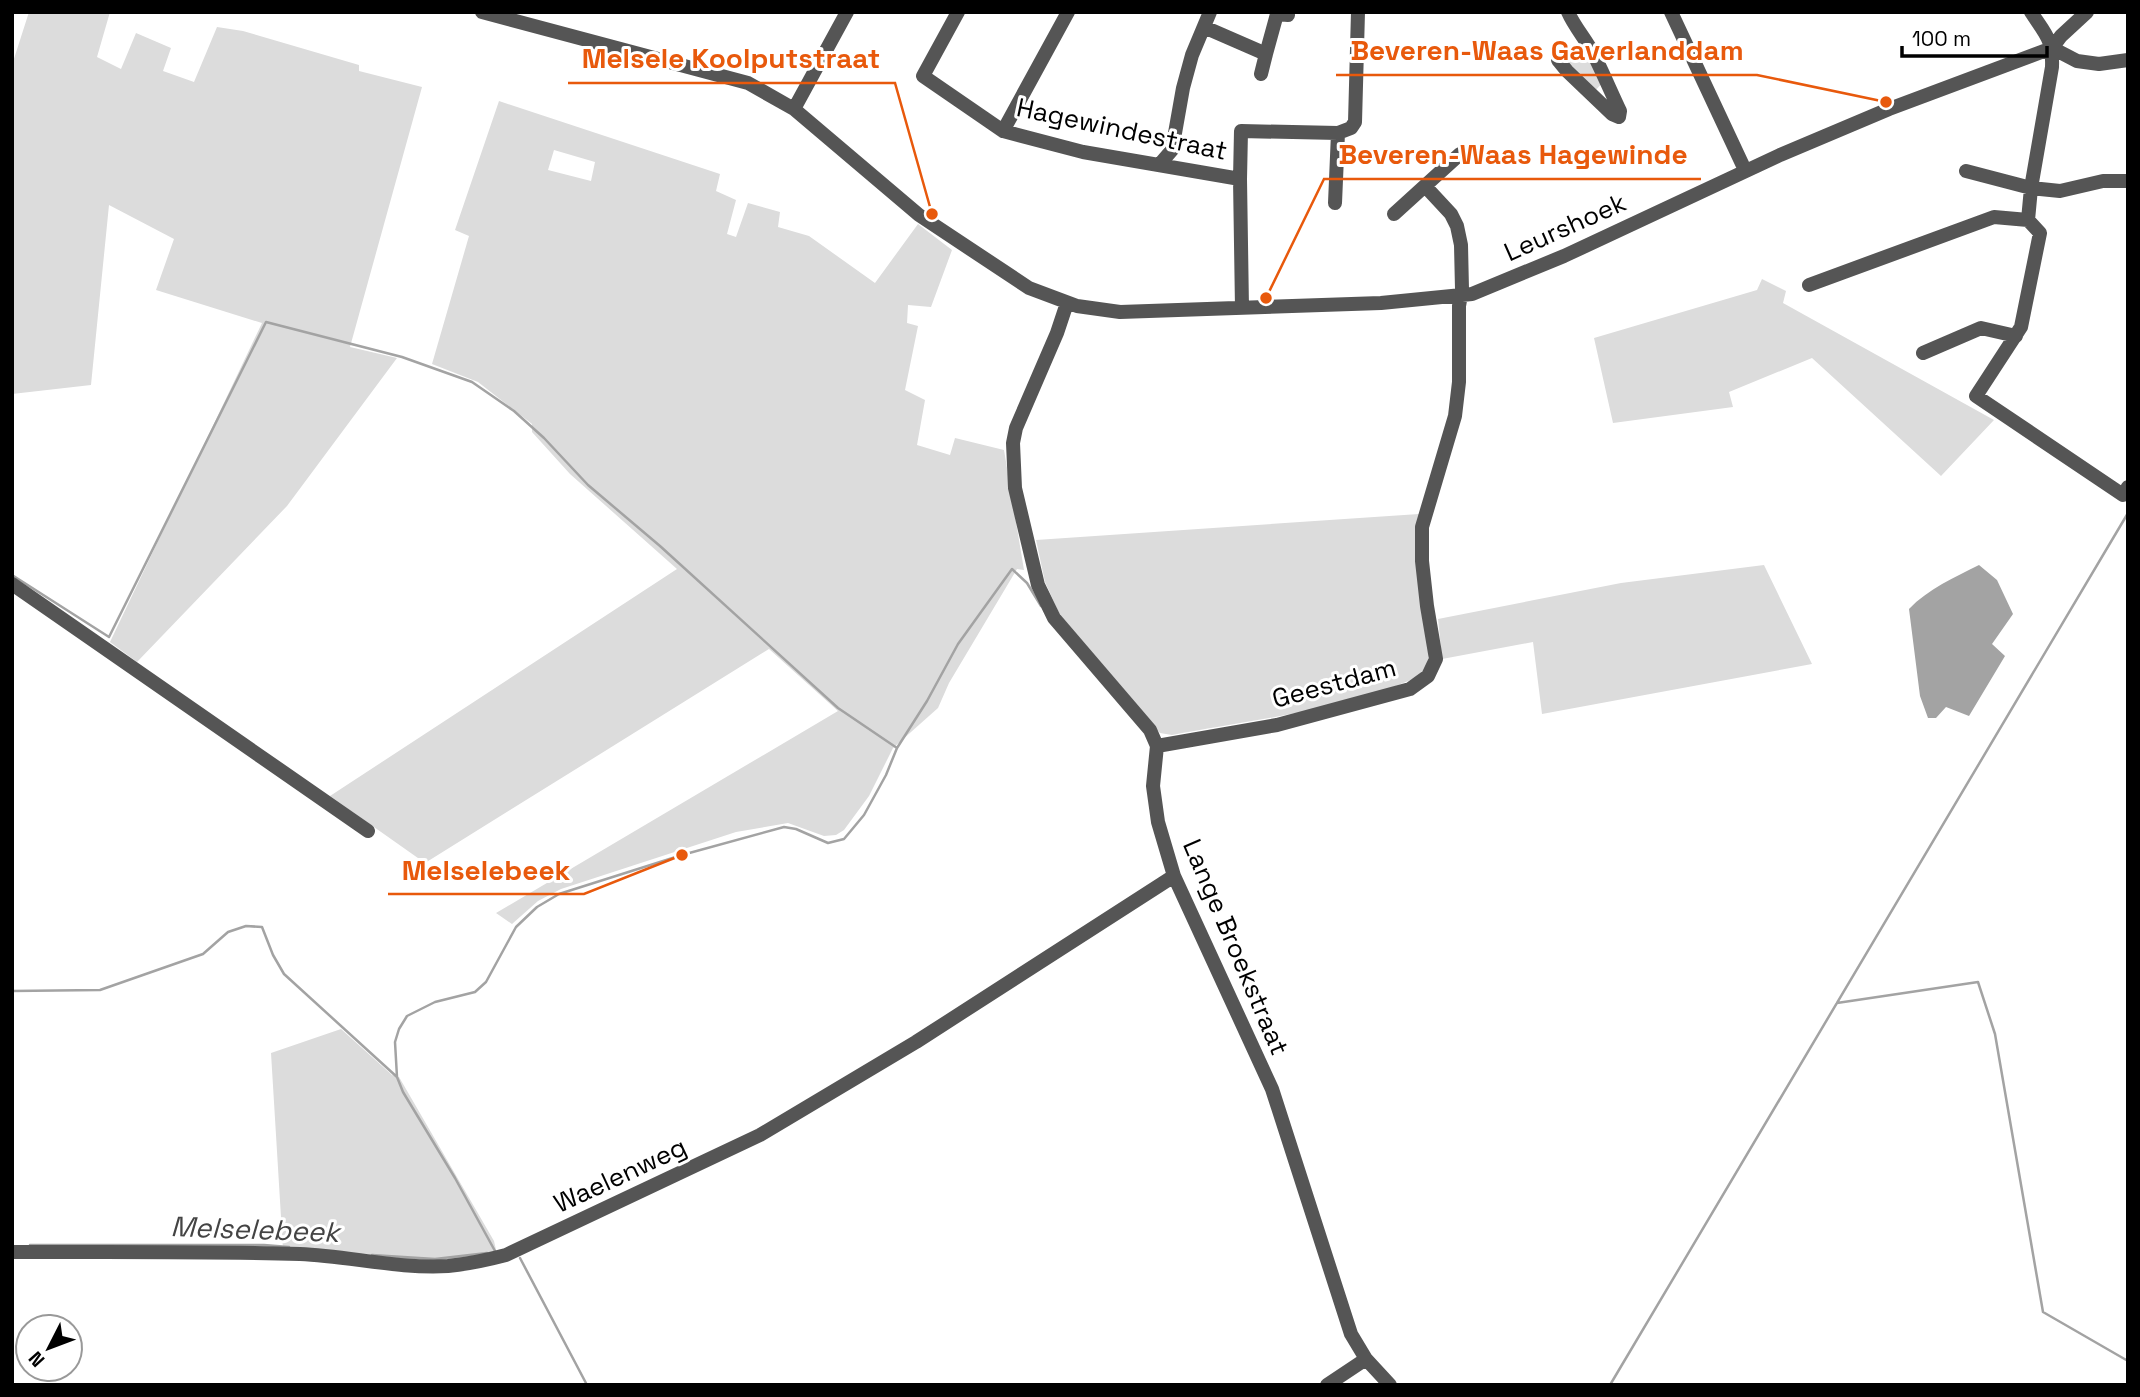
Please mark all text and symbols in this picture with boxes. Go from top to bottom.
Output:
scale bar [1902,14,2047,58]
text: 100 m [1912,25,1971,52]
callout: Beveren-Waas Gaverlanddam [1336,26,1757,75]
text: Beveren-Waas Gaverlanddam [1350,32,1744,68]
callout: Melsele Koolputstraat [568,34,895,83]
text: Melsele Koolputstraat [582,40,880,76]
street label: Hagewindestraat [1014,90,1230,168]
callout: Beveren-Waas Hagewinde [1324,130,1701,179]
text: Beveren-Waas Hagewinde [1338,136,1688,172]
street label: Leurshoek [1499,185,1631,269]
street label: Geestdam [1268,650,1400,716]
street label: Lange Broekstraat [1175,834,1297,1060]
callout: Melselebeek [388,845,584,894]
text: Melselebeek [402,852,571,888]
street label: Waelenweg [548,1129,692,1221]
water label: Melselebeek [170,1208,343,1250]
north arrow [14,1313,84,1383]
text: N [23,1346,50,1372]

